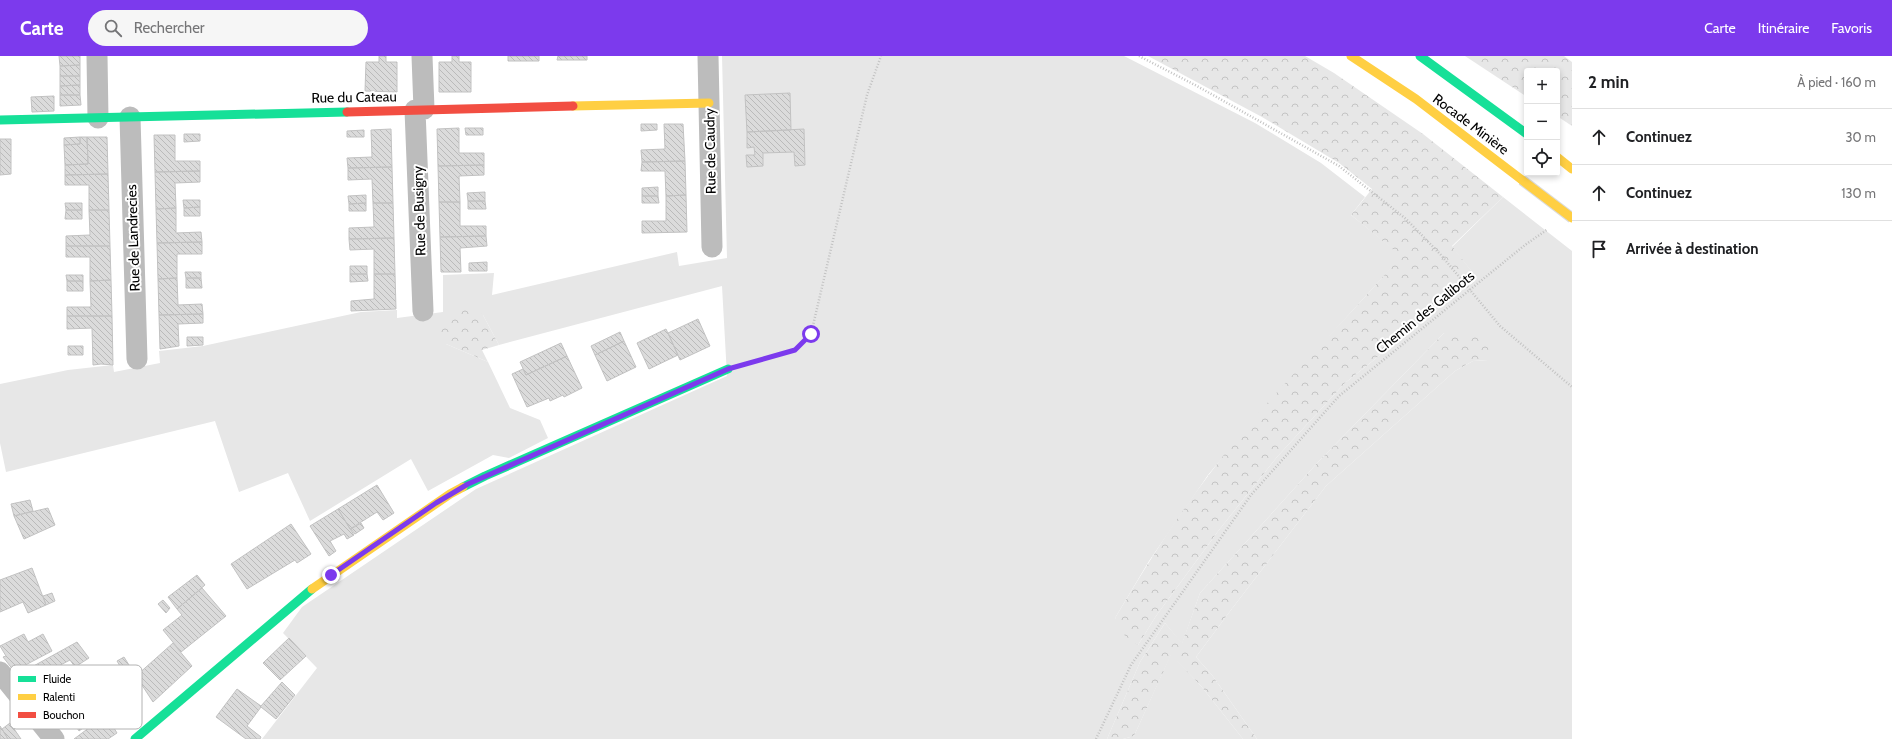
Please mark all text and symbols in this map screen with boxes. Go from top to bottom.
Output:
search box [88,10,368,46]
text: Carte [20,17,64,40]
icon: search [102,17,124,39]
text: Rechercher [134,19,205,37]
text: Carte [1704,19,1736,37]
text: Itinéraire [1758,19,1809,37]
text: Favoris [1831,19,1872,37]
map controls [1524,68,1560,176]
button: + [1524,68,1560,104]
text: 2 min [1588,72,1629,92]
text: À pied · 160 m [1797,74,1876,90]
street label: Rue du Cateau [311,87,397,107]
street label: Rocade Minière [1429,90,1513,158]
button: − [1524,104,1560,140]
street label: Rue de Caudry [700,108,720,194]
icon: ahead [1588,126,1610,148]
text: Continuez [1626,128,1692,146]
text: 30 m [1846,129,1876,145]
button: locate [1524,140,1560,176]
street label: Rue de Busigny [408,166,430,256]
icon: ahead [1588,182,1610,204]
street label: Rue de Landrecies [122,184,144,292]
text: Continuez [1626,184,1692,202]
text: 130 m [1841,185,1876,201]
icon: arrive [1588,238,1610,260]
text: Arrivée à destination [1626,240,1758,258]
street label: Chemin des Galibots [1372,267,1478,357]
route start [802,325,820,343]
route end [322,566,340,584]
legend [10,665,142,729]
text: Fluide [43,672,72,686]
text: Ralenti [43,690,75,704]
text: Bouchon [43,708,85,722]

